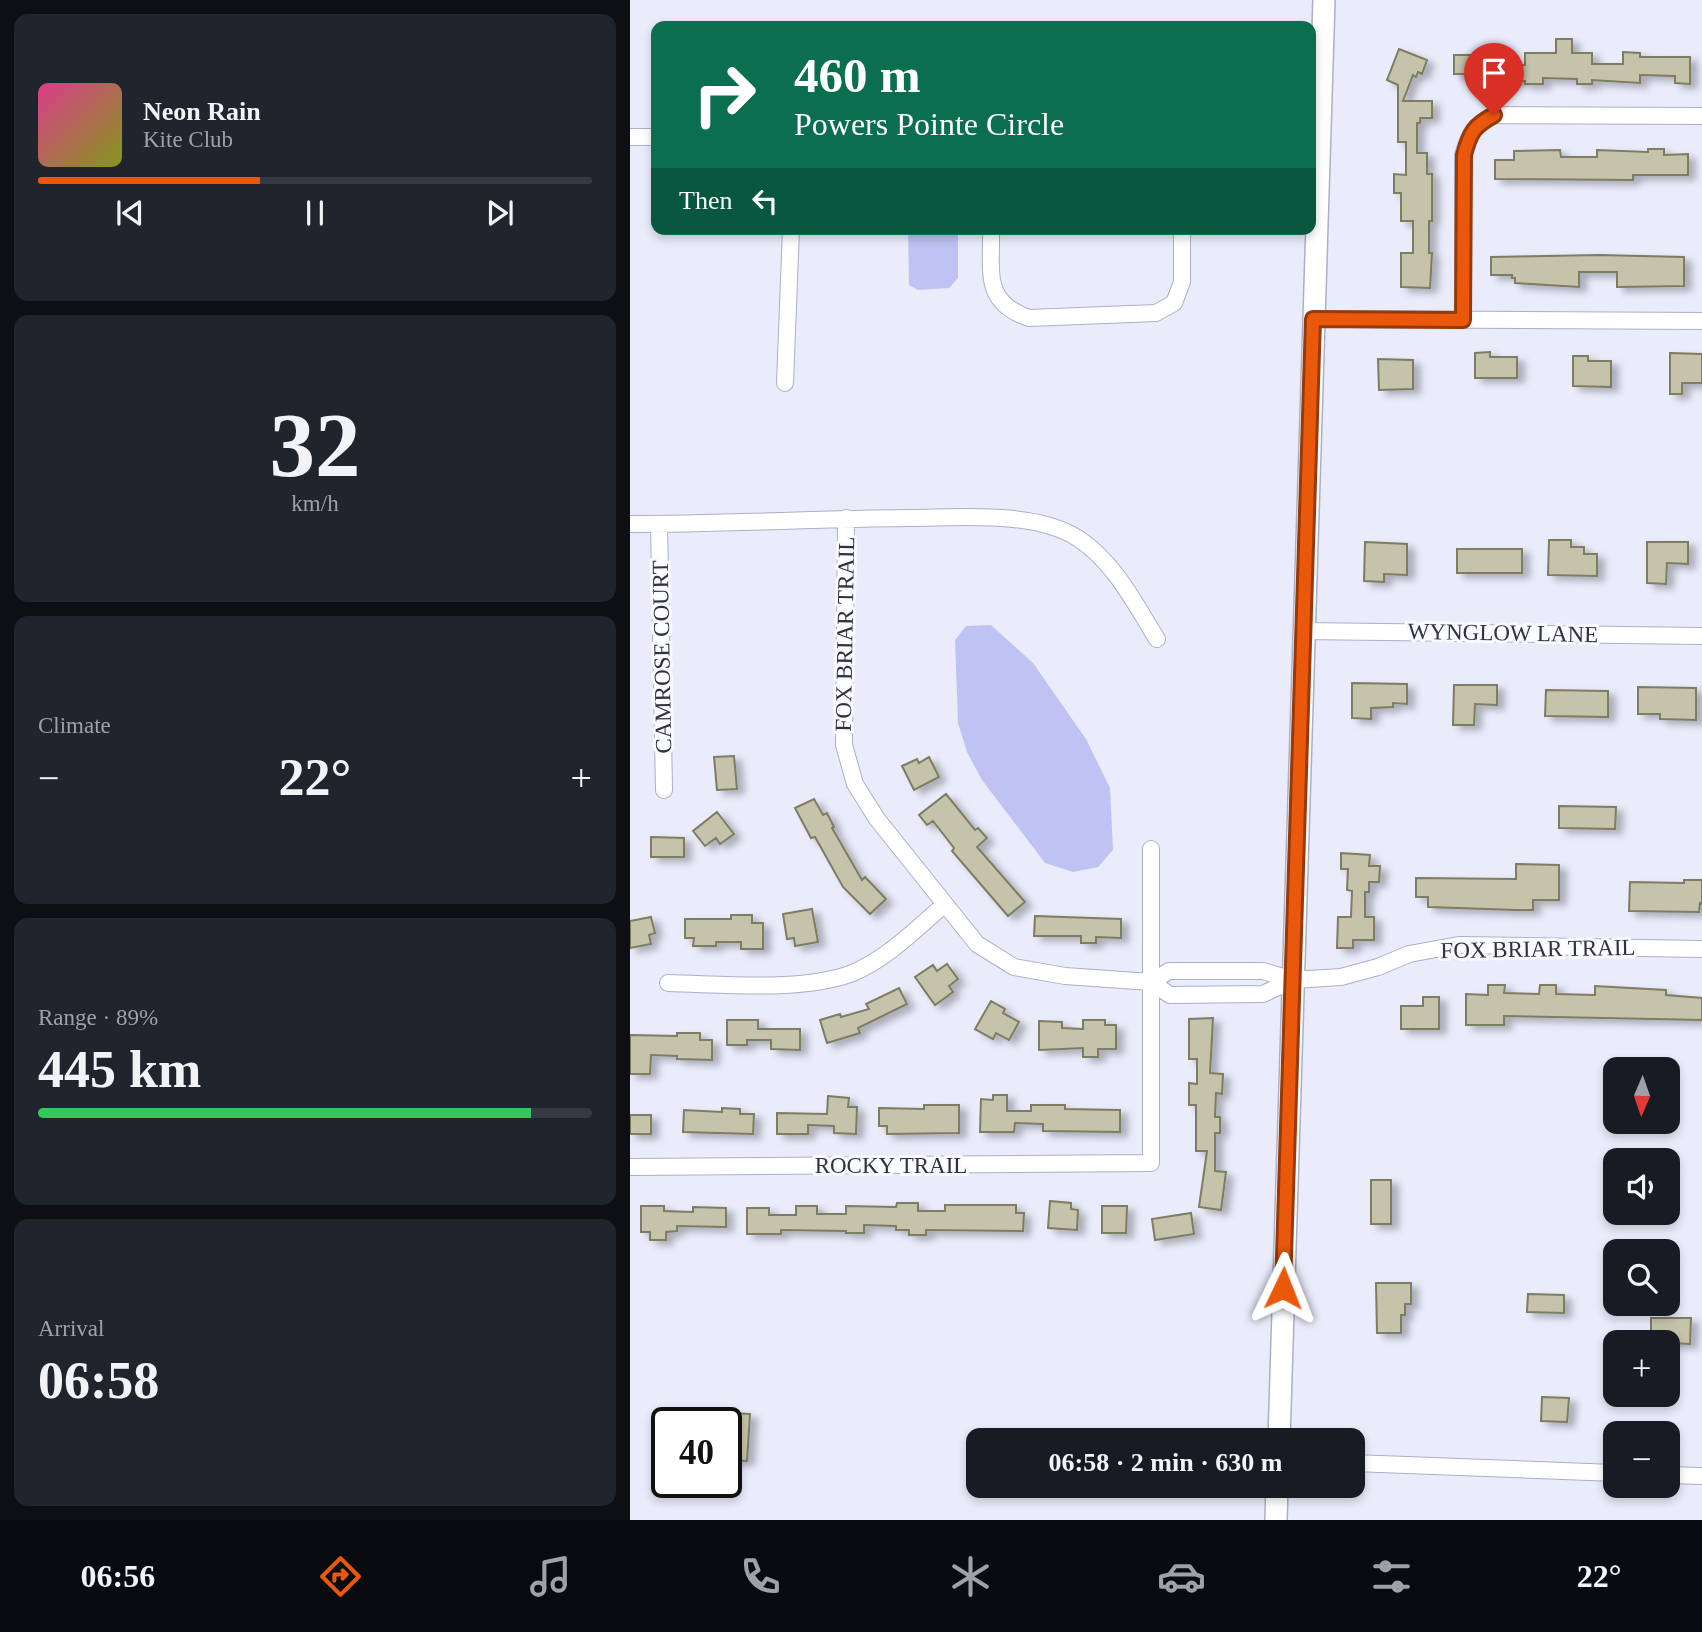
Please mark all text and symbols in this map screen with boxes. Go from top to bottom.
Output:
pin [1464,43,1524,115]
text: 460 m [794,48,921,103]
icon: right [679,49,770,140]
icon: arrive [1475,54,1513,92]
text: Neon Rain [143,97,261,126]
text: Powers Pointe Circle [794,106,1064,142]
text: Kite Club [143,127,233,152]
icon: left [746,182,784,220]
text: Then [679,186,732,215]
icon: previous [111,194,149,232]
icon: pause [296,194,334,232]
icon: next [481,194,519,232]
text: 32 [270,395,361,496]
text: km/h [291,491,339,516]
street label: FOX BRIAR TRAIL [831,536,859,732]
street label: CAMROSE COURT [648,560,676,754]
street label: WYNGLOW LANE [1408,619,1598,647]
text: Climate [38,713,111,738]
text: 22° [279,749,351,806]
text: − [38,757,59,799]
text: + [571,757,592,799]
street label: FOX BRIAR TRAIL [1440,935,1636,963]
text: Range · 89% [38,1005,158,1030]
text: 445 km [38,1041,201,1098]
north arrow [1603,1057,1680,1134]
map controls [1603,1057,1680,1498]
button: sound [1603,1148,1680,1225]
street label: ROCKY TRAIL [815,1153,967,1178]
button: search [1603,1239,1680,1316]
position arrow [1246,1251,1320,1325]
text: Arrival [38,1316,104,1341]
button: + [1603,1330,1680,1407]
text: 06:58 [38,1352,159,1409]
speed limit sign: 40 [651,1407,742,1498]
button: − [1603,1421,1680,1498]
text: 06:58 · 2 min · 630 m [1049,1448,1283,1477]
icon: directions [316,1552,365,1601]
icon: music [526,1552,575,1601]
icon: phone [736,1552,785,1601]
icon: climate [946,1552,995,1601]
icon: car [1157,1552,1206,1601]
icon: filters [1367,1552,1416,1601]
text: 06:56 [81,1558,155,1594]
text: 22° [1577,1558,1621,1594]

